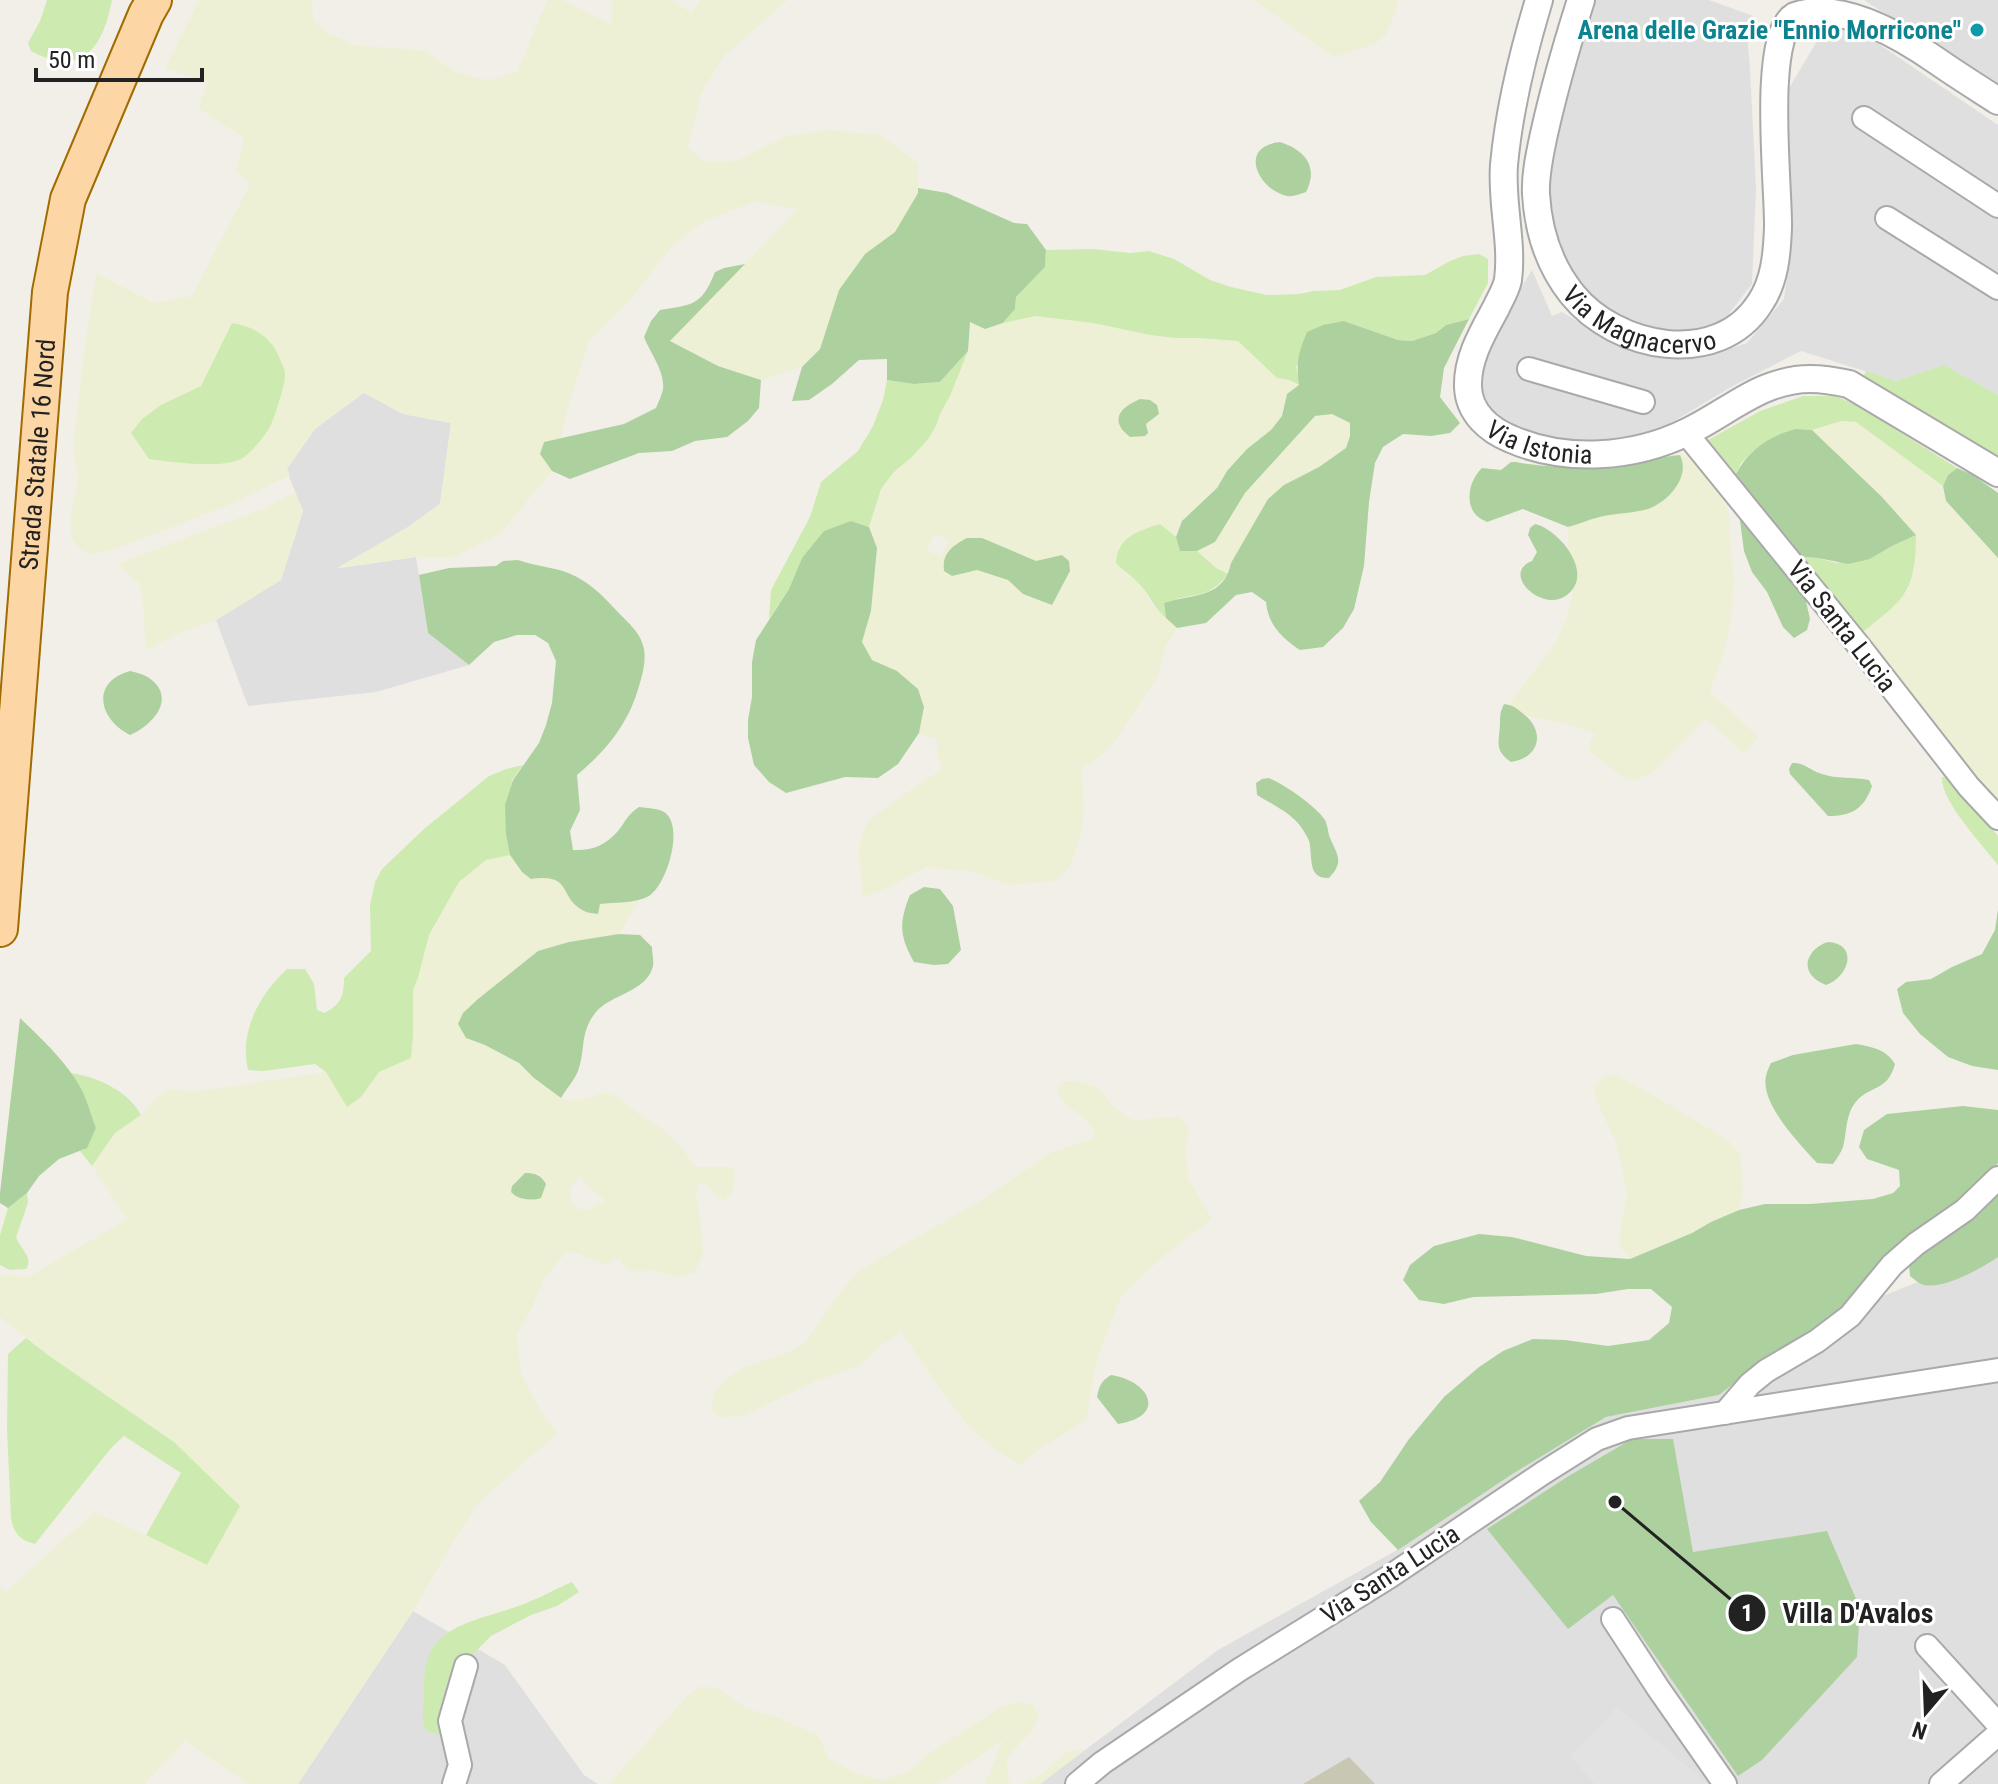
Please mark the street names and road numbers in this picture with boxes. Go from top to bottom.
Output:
street label: Via Magnacervo [1556,280,1719,360]
street label: Strada Statale 16 Nord [13,338,61,571]
street label: Via Istonia [1481,414,1593,470]
street label: Via Santa Lucia [1781,554,1903,698]
street label: Via Santa Lucia [1315,1518,1465,1630]

